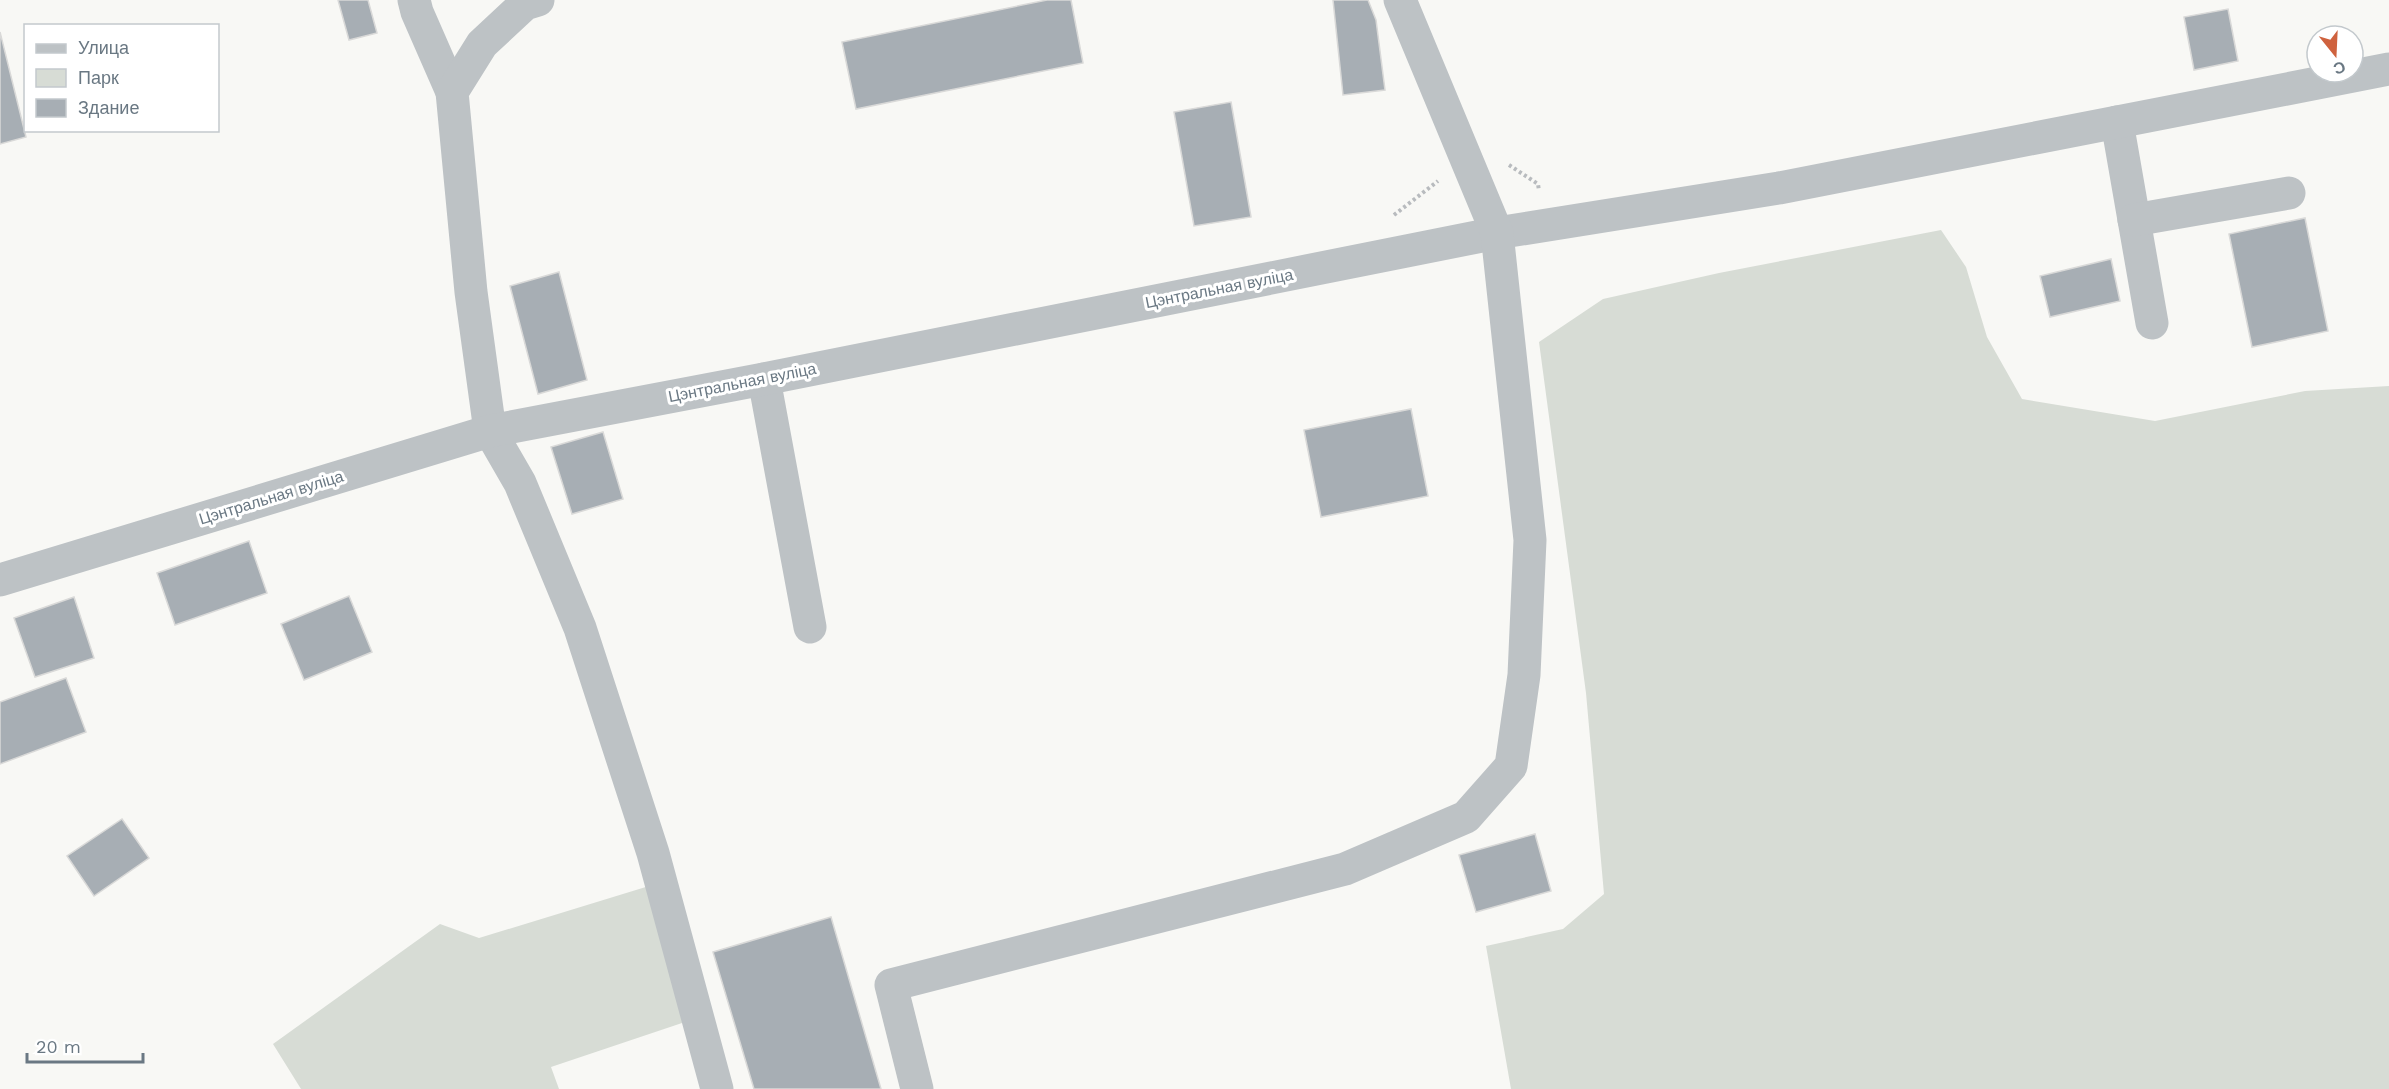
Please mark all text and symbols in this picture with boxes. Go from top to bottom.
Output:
legend [24,24,219,132]
north arrow [2305,24,2365,84]
text: Улица [78,37,130,58]
text: С [2331,57,2348,79]
text: Парк [78,67,119,88]
text: Здание [78,97,139,118]
street label: Цэнтральная вуліца [1144,265,1295,312]
street label: Цэнтральная вуліца [667,359,818,406]
street label: Цэнтральная вуліца [197,466,346,529]
scale bar [27,1026,142,1064]
text: 20 m [36,1036,81,1057]

